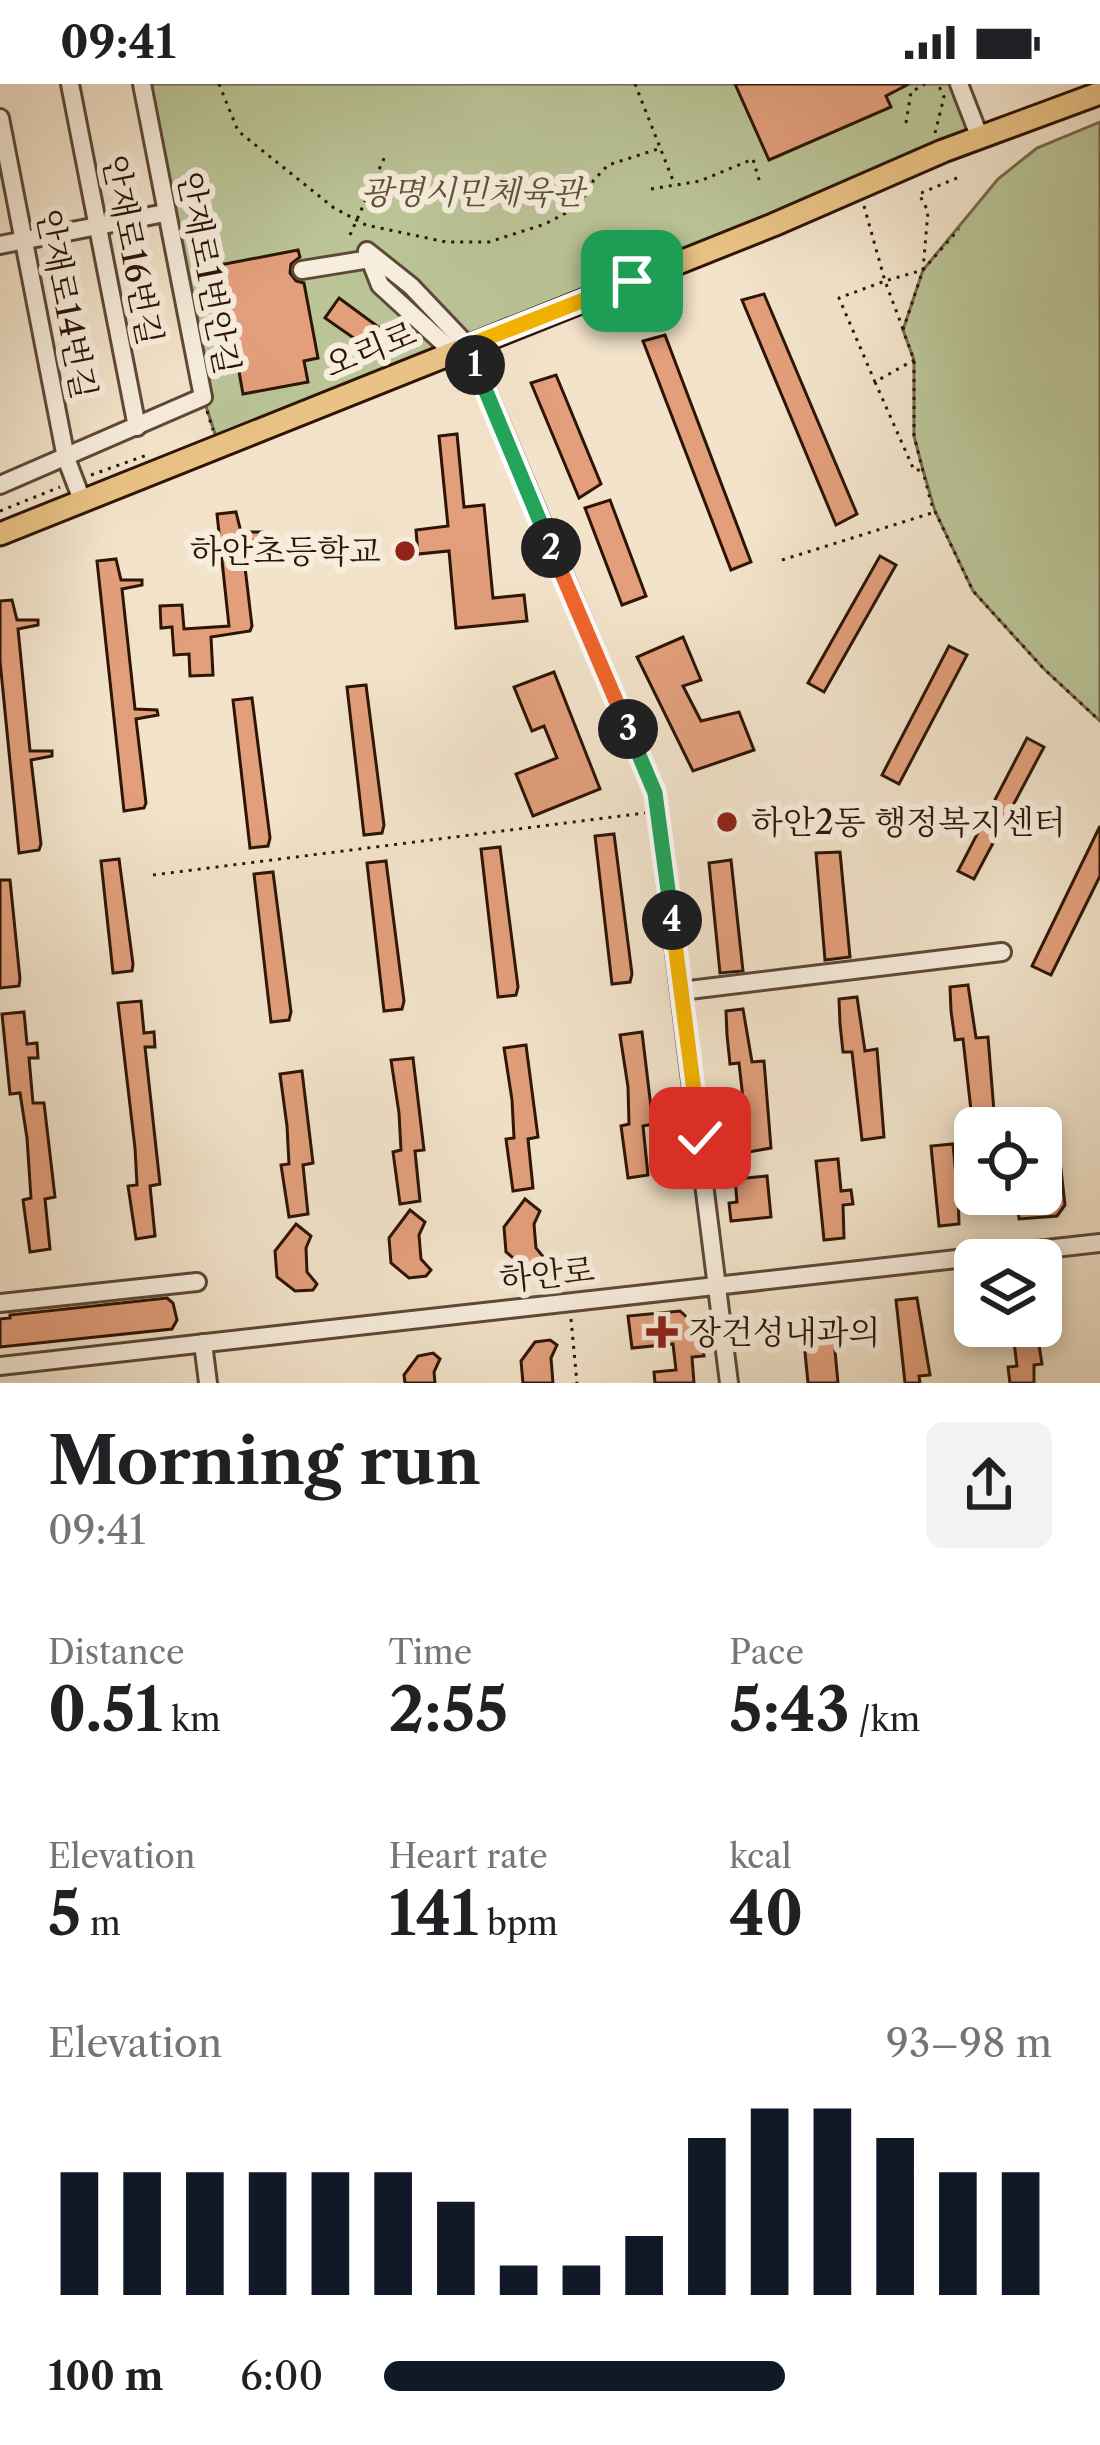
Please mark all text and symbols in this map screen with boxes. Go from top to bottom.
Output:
text: 09:41 [60,14,176,70]
street label: 안재로16번길 [94,152,171,349]
street label: 안재로1번안길 [169,168,248,378]
park label: 광명시민체육관 [360,172,588,213]
street label: 안재로14번길 [28,206,105,402]
pin [581,230,683,332]
icon: arrive [599,248,665,314]
street label: 오리로 [318,312,422,386]
pin: 1 [445,335,505,395]
text: 1 [468,344,482,385]
pin: 2 [521,518,581,578]
text: 2 [541,527,561,568]
place label: 하안초등학교 [190,531,381,572]
marker: 하안초등학교 [392,538,418,564]
pin: 3 [598,699,658,759]
text: 3 [619,708,637,749]
place label: 하안2동 행정복지센터 [751,802,1066,843]
marker: 하안2동 행정복지센터 [714,809,740,835]
pin: 4 [642,890,702,950]
text: 4 [662,899,682,940]
pin [649,1087,751,1189]
icon: check [667,1105,733,1171]
map controls [954,1107,1062,1347]
button: locate [954,1107,1062,1215]
button: layers [954,1239,1062,1347]
street label: 하안로 [497,1249,597,1300]
place label: 장건성내과의 [689,1312,880,1353]
marker: 장건성내과의 [646,1316,678,1348]
text: Morning run [48,1420,481,1501]
button: share [926,1422,1052,1548]
text: 09:41 [48,1506,145,1554]
text: Distance [48,1632,185,1673]
text: Time [389,1632,472,1673]
text: Pace [729,1632,804,1673]
text: 0.51 [48,1673,162,1747]
text: 2:55 [389,1673,508,1747]
text: 5:43 [729,1673,850,1747]
text: km [162,1699,221,1740]
text: /km [850,1699,920,1740]
text: Elevation [48,1836,195,1877]
text: Heart rate [389,1836,548,1877]
text: kcal [729,1836,792,1877]
text: 5 [48,1877,81,1951]
text: 141 [389,1877,478,1951]
text: 40 [729,1877,803,1951]
text: m [81,1903,121,1944]
text: bpm [478,1903,558,1944]
text: Elevation [48,2019,222,2067]
text: 93–98 m [886,2019,1052,2067]
text: 100 m [48,2352,164,2400]
text: 6:00 [240,2352,323,2400]

